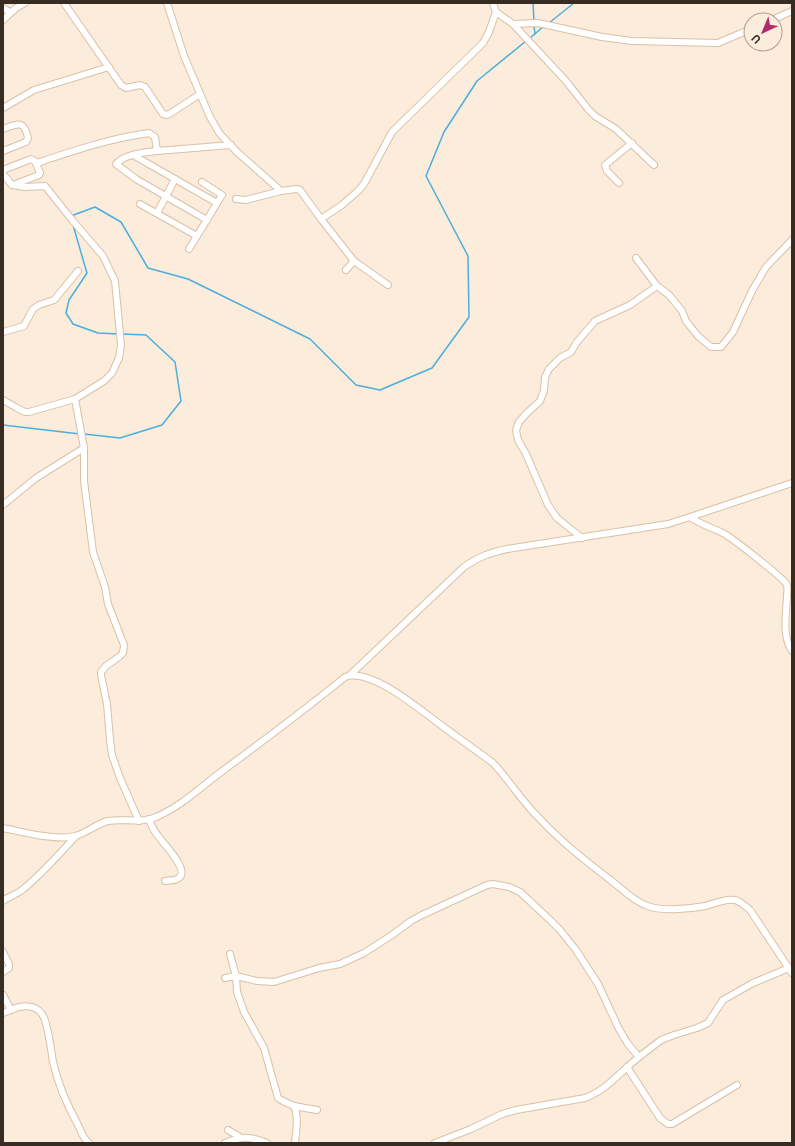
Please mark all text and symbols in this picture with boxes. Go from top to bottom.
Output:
north arrow [743,12,783,52]
text: U [749,32,763,46]

